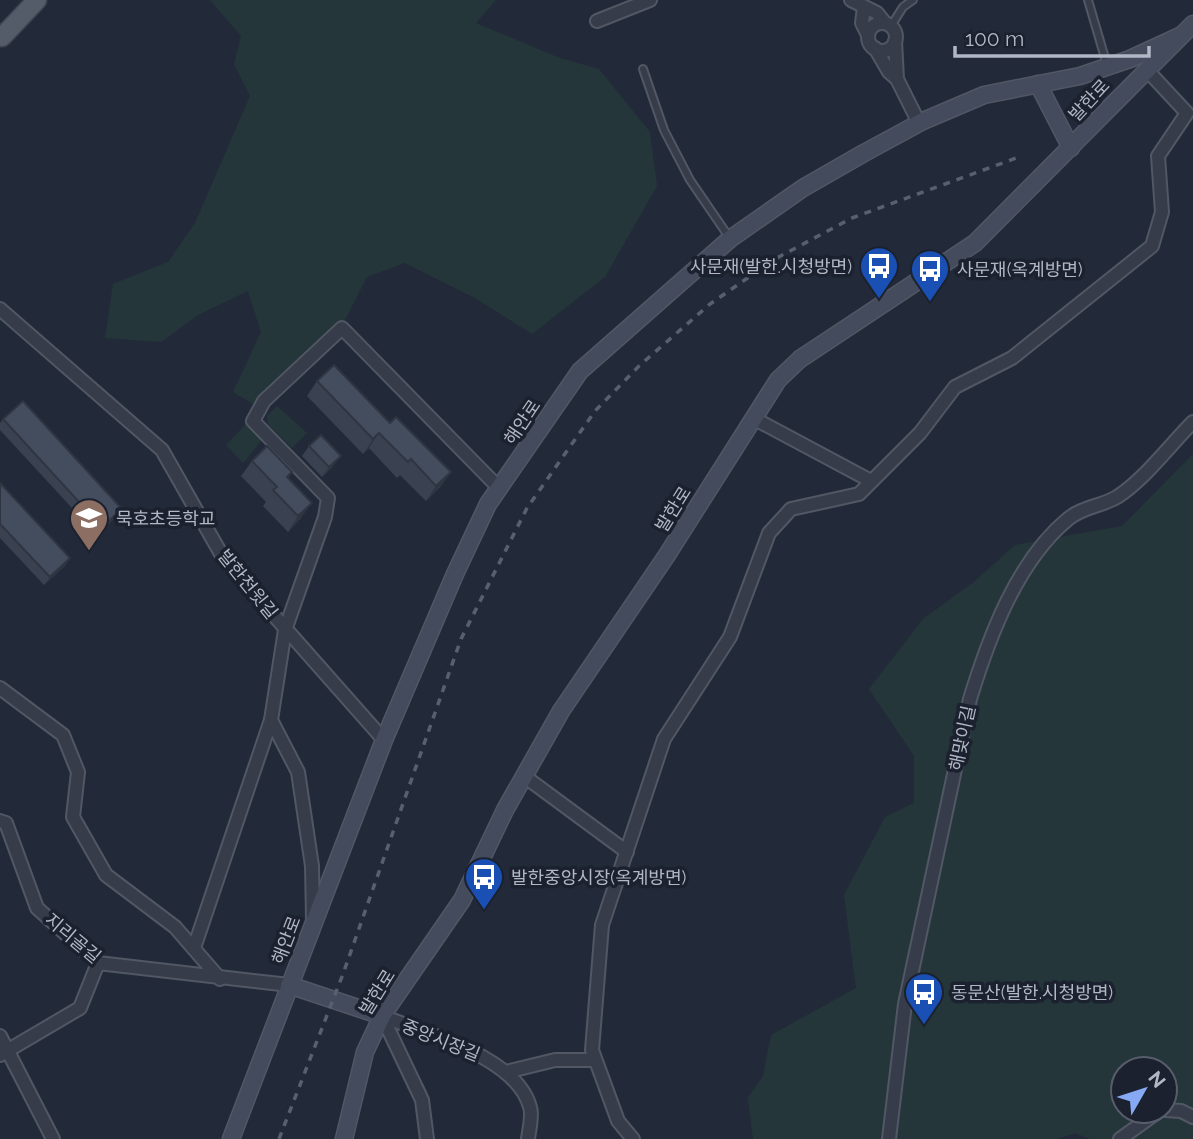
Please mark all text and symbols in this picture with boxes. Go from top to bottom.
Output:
scale bar [955,14,1149,58]
text: 100 m [965,26,1024,51]
street label: 발한로 [1064,75,1114,125]
bus stop icon: 사문재(발한.시청방면) [858,245,900,300]
bus stop icon: 사문재(옥계방면) [909,248,951,303]
place label: 사문재(발한.시청방면) [690,256,852,277]
place label: 사문재(옥계방면) [957,259,1083,280]
street label: 해안로 [499,396,545,448]
street label: 발한로 [651,482,695,536]
school or university icon: 묵호초등학교 [68,497,110,552]
place label: 묵호초등학교 [116,508,215,529]
street label: 발한천윗길 [214,545,282,623]
street label: 해맞이길 [945,703,979,773]
bus stop icon: 발한중앙시장(옥계방면) [463,856,505,911]
place label: 발한중앙시장(옥계방면) [511,867,686,888]
street label: 지리골길 [41,909,105,967]
street label: 해안로 [267,913,305,967]
street label: 발한로 [355,965,399,1019]
bus stop icon: 동문산(발한.시청방면) [903,971,945,1026]
place label: 동문산(발한.시청방면) [951,982,1113,1003]
street label: 중앙시장길 [399,1015,483,1065]
north arrow [1109,1055,1179,1125]
text: N [1144,1067,1170,1092]

